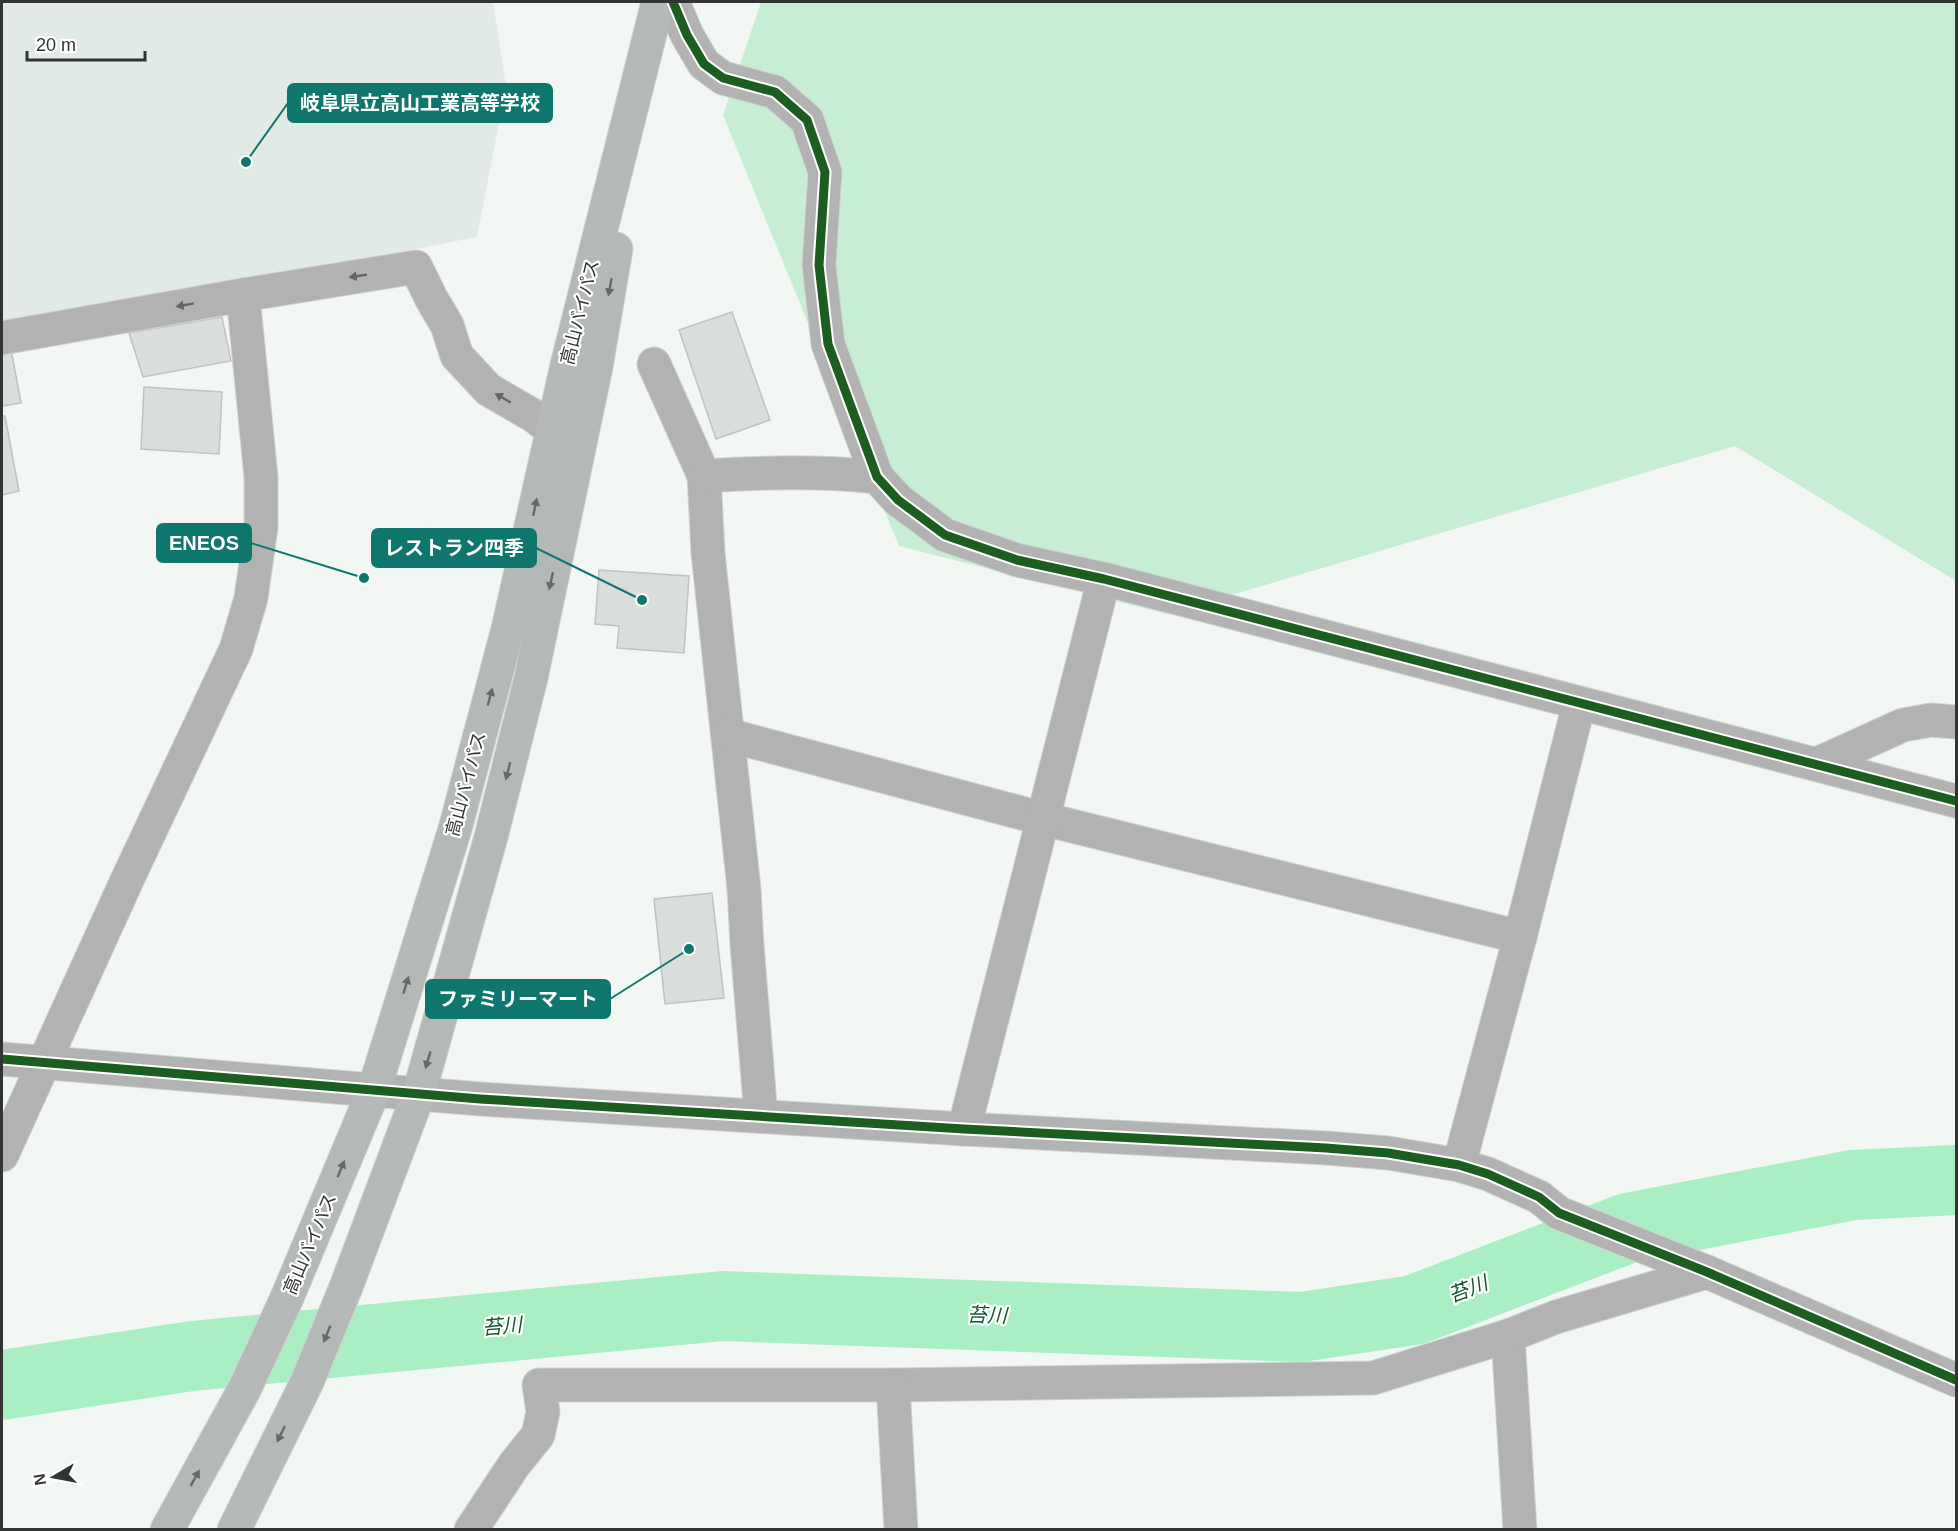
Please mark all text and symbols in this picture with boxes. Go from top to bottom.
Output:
scale bar [27,24,146,62]
text: 20 m [36,35,76,55]
callout: 岐阜県立高山工業高等学校 [288,84,552,122]
text: 岐阜県立高山工業高等学校 [300,92,540,114]
street label: 高山バイパス [557,257,603,367]
one-way arrow [349,272,368,281]
one-way arrow [605,277,614,296]
one-way arrow [176,301,195,310]
one-way arrow [494,393,511,403]
one-way arrow [530,498,540,517]
callout: ENEOS [157,524,251,562]
callout: レストラン四季 [372,529,536,567]
text: ENEOS [169,532,239,554]
text: レストラン四季 [384,537,524,559]
one-way arrow [546,572,555,591]
one-way arrow [486,688,495,706]
street label: 高山バイパス [442,729,490,839]
one-way arrow [502,762,512,780]
one-way arrow [402,976,412,994]
callout: ファミリーマート [426,980,610,1018]
text: ファミリーマート [438,988,598,1010]
one-way arrow [423,1051,432,1069]
one-way arrow [337,1160,346,1178]
street label: 高山バイパス [280,1191,340,1297]
water label: 苔川 [1445,1271,1492,1306]
water label: 苔川 [967,1303,1009,1327]
water label: 苔川 [481,1313,525,1339]
one-way arrow [322,1326,332,1344]
one-way arrow [277,1426,286,1443]
north arrow [24,1447,84,1507]
one-way arrow [190,1470,201,1486]
text: N [30,1472,49,1487]

